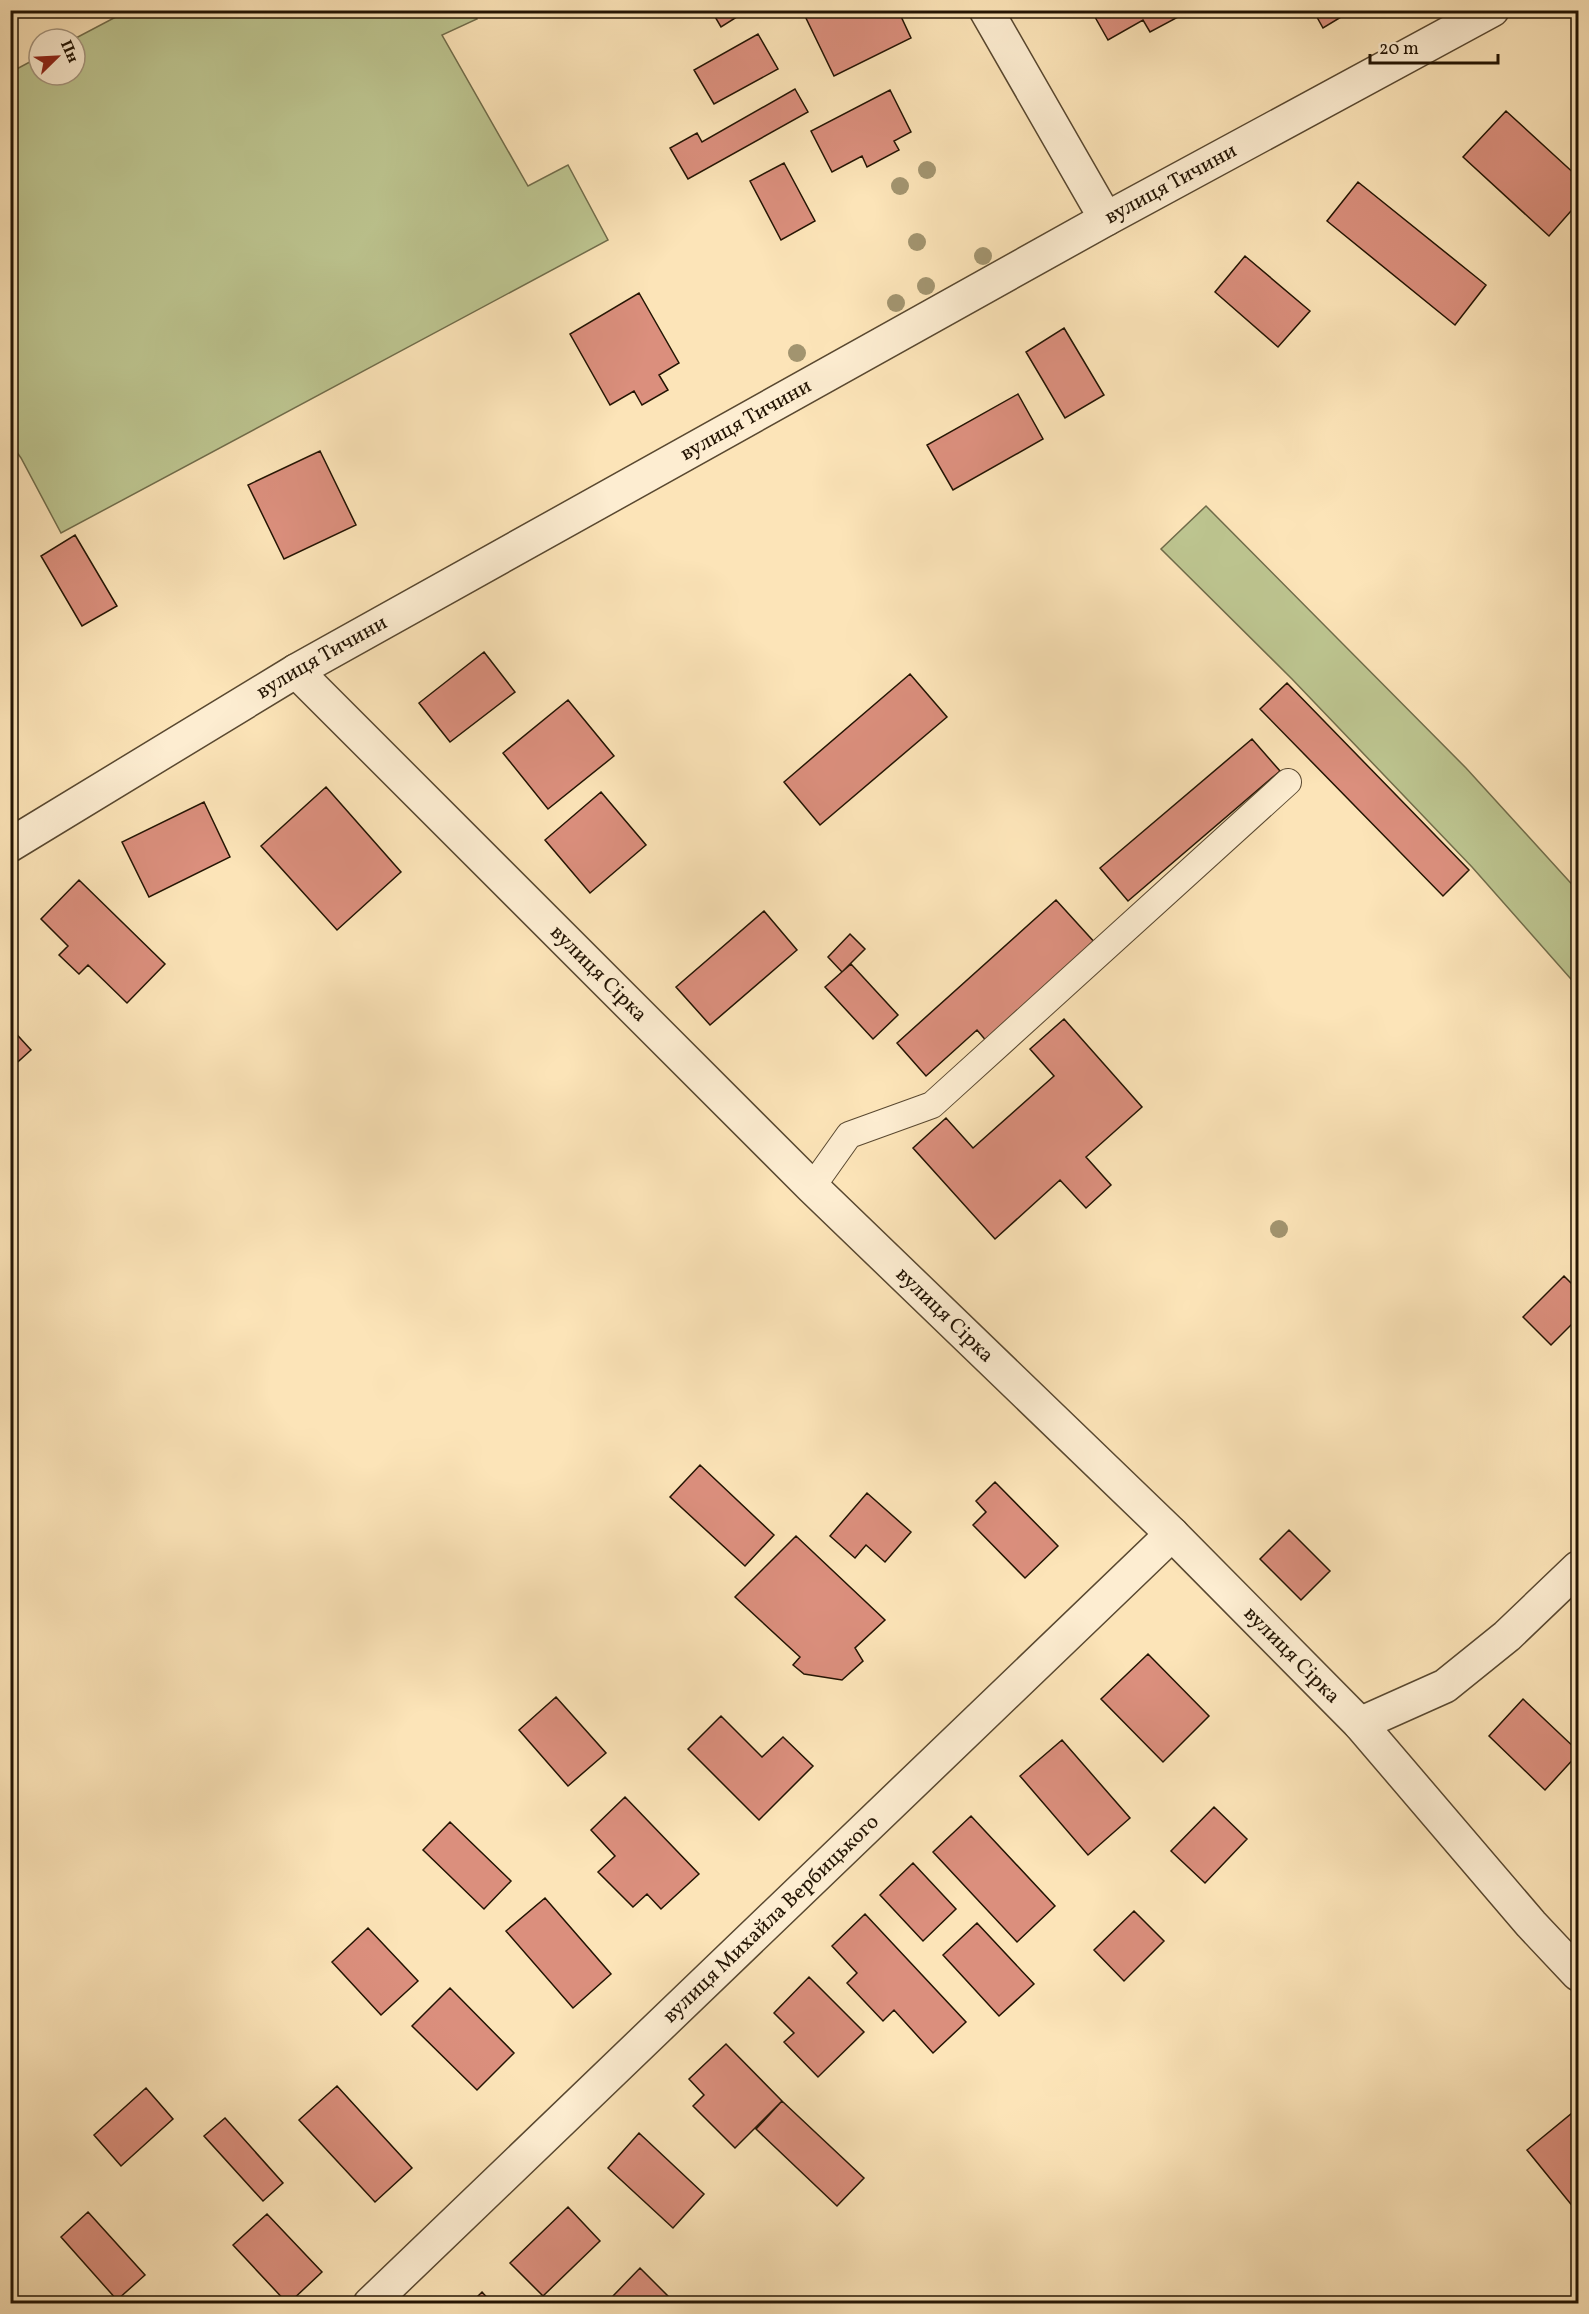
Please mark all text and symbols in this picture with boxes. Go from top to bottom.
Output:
north arrow [27,27,87,87]
scale bar [1370,27,1498,65]
text: Пн [54,37,84,67]
text: 20 m [1379,37,1419,62]
street label: вулиця Тичини [1100,136,1242,232]
street label: вулиця Тичини [675,372,817,468]
street label: вулиця Тичини [251,608,393,706]
street label: вулиця Сірка [544,919,654,1029]
street label: вулиця Сірка [889,1260,1000,1369]
street label: вулиця Сірка [1237,1600,1347,1710]
street label: вулиця Михайла Вербицького [656,1808,886,2030]

